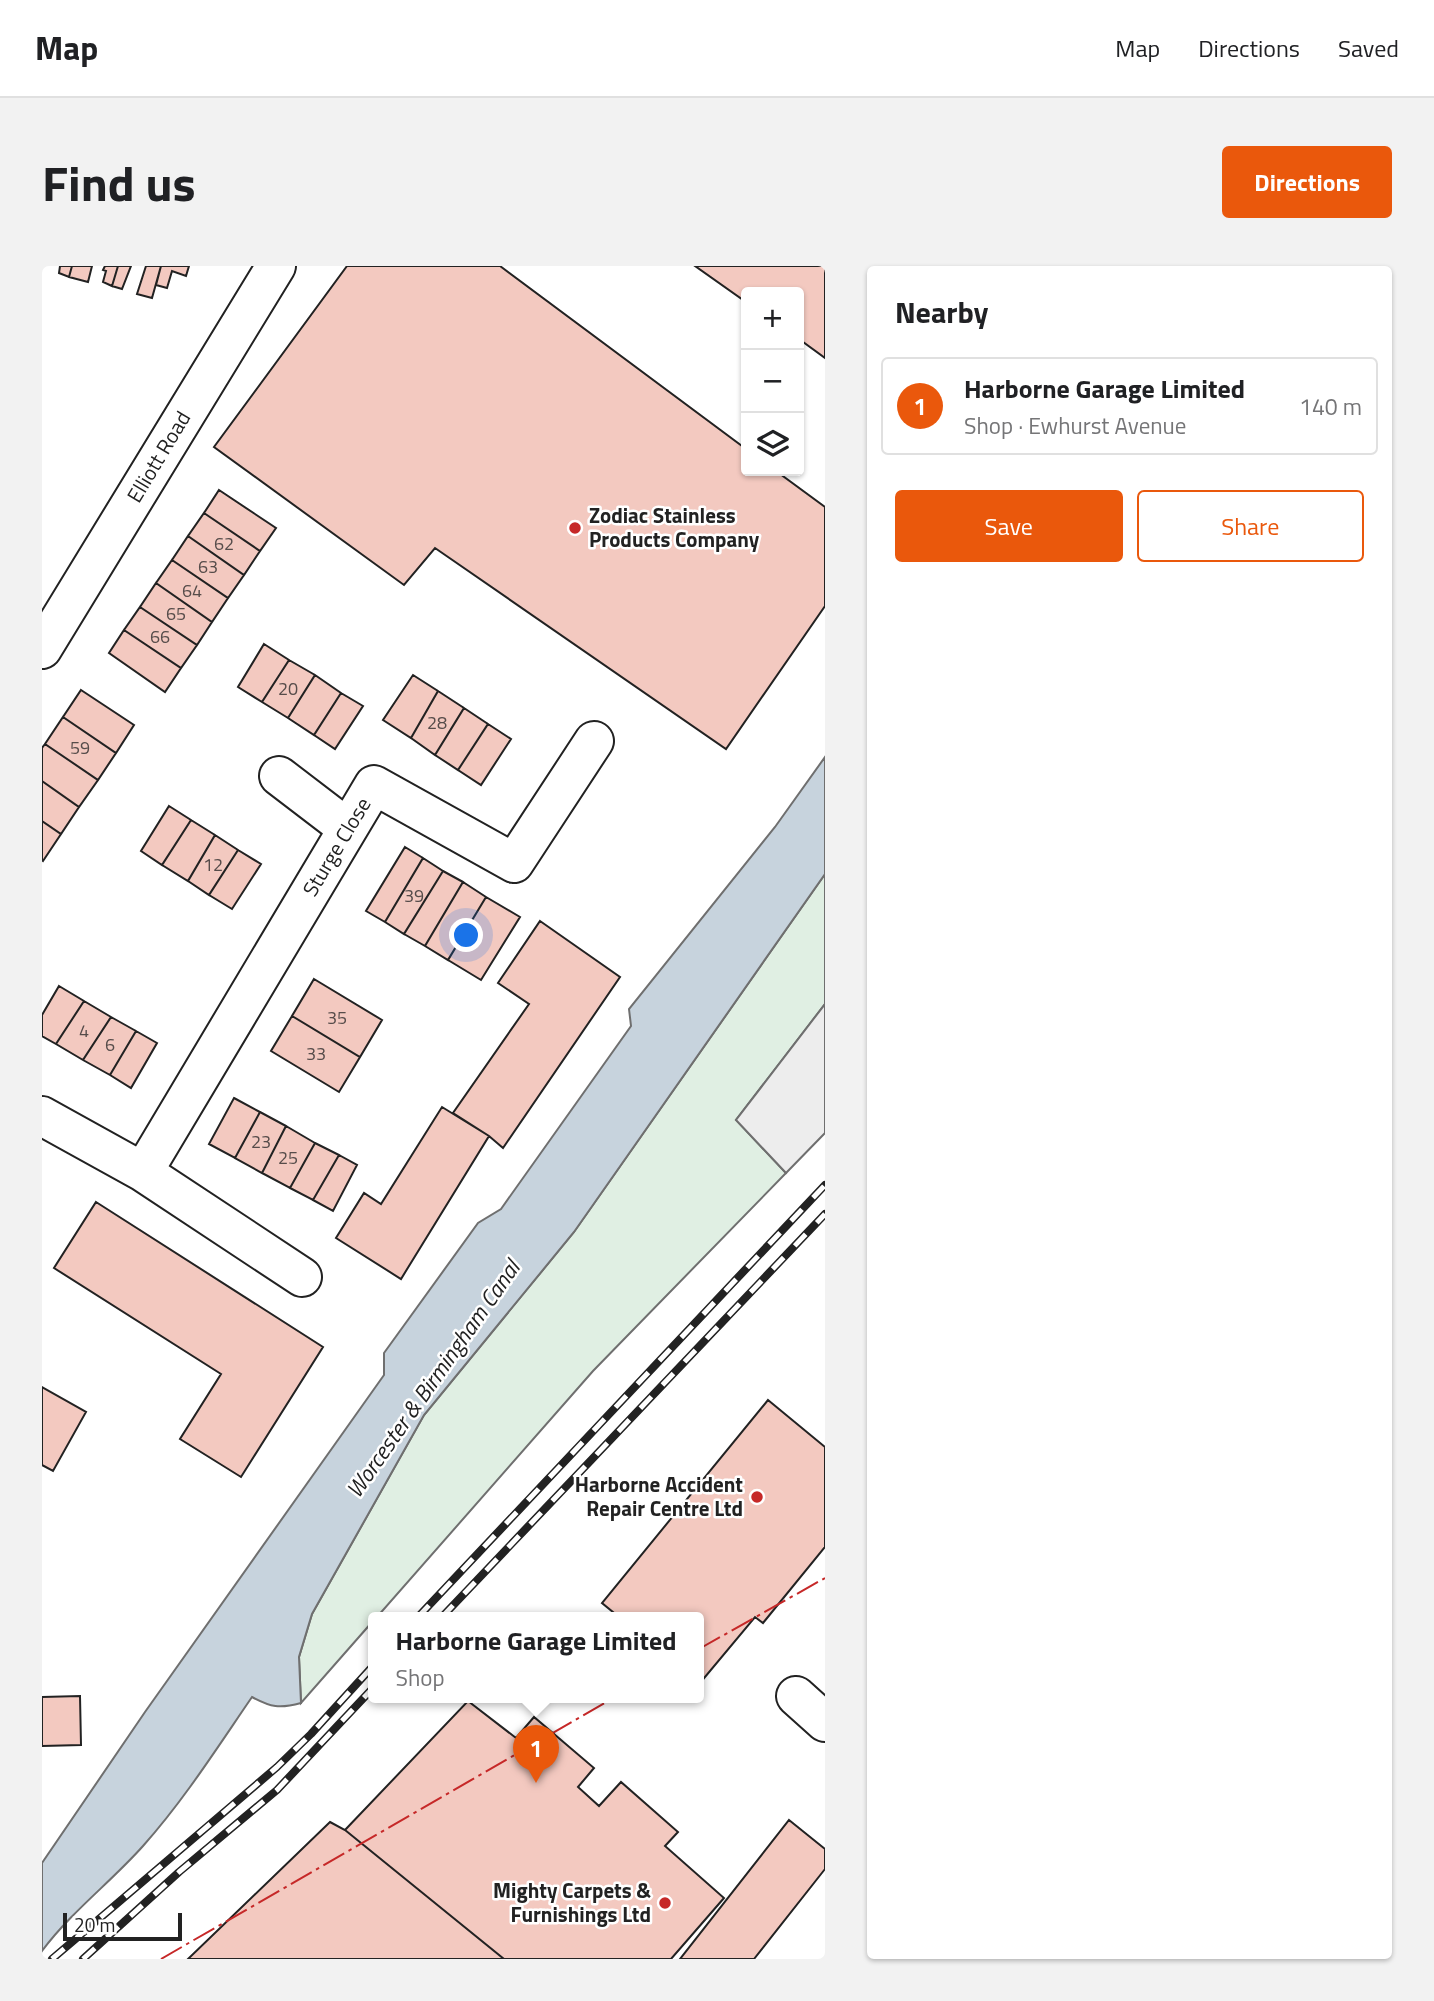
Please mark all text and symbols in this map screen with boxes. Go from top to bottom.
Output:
text: Map [35,23,98,73]
text: Map [1115,30,1160,66]
text: Directions [1198,30,1300,66]
text: Saved [1338,30,1399,66]
text: Find us [42,145,196,220]
button: Directions [1222,146,1392,218]
map controls [741,287,804,476]
button: + [741,287,804,350]
text: Nearby [895,289,988,335]
button: − [741,350,804,413]
text: Harborne Garage Limited [964,369,1245,408]
text: 1 [914,389,926,424]
text: 140 m [1299,389,1362,424]
street label: Elliott Road [118,405,198,508]
text: Shop · Ewhurst Avenue [964,408,1186,443]
button: layers [741,413,804,476]
button: Save [895,490,1123,562]
button: Share [1137,490,1364,562]
place label: Zodiac Stainless Products Company [589,499,760,555]
marker: Zodiac Stainless Products Company [567,520,583,536]
house number: 62 [214,530,234,557]
house number: 63 [198,553,218,580]
house number: 64 [182,577,202,604]
house number: 65 [166,600,186,627]
house number: 66 [150,623,170,650]
house number: 20 [278,675,298,702]
house number: 28 [427,709,447,736]
house number: 59 [70,734,90,761]
street label: Sturge Close [294,791,378,902]
house number: 12 [203,851,223,878]
house number: 39 [404,882,424,909]
your location [449,918,483,952]
house number: 35 [327,1004,347,1031]
house number: 4 [79,1017,89,1044]
house number: 6 [105,1031,115,1058]
house number: 33 [306,1040,326,1067]
house number: 23 [251,1128,271,1155]
house number: 25 [278,1144,298,1171]
water label: Worcester & Birmingham Canal [337,1250,530,1505]
place label: Harborne Accident Repair Centre Ltd [575,1468,743,1524]
marker: Harborne Accident Repair Centre Ltd [749,1489,765,1505]
popup [368,1612,704,1703]
text: Harborne Garage Limited [395,1621,677,1660]
text: Shop [395,1660,445,1695]
pin: 1 [513,1725,559,1783]
place label: Mighty Carpets & Furnishings Ltd [493,1874,651,1930]
marker: Mighty Carpets & Furnishings Ltd [657,1895,673,1911]
scale bar [63,1910,182,1942]
text: 20 m [74,1910,115,1939]

